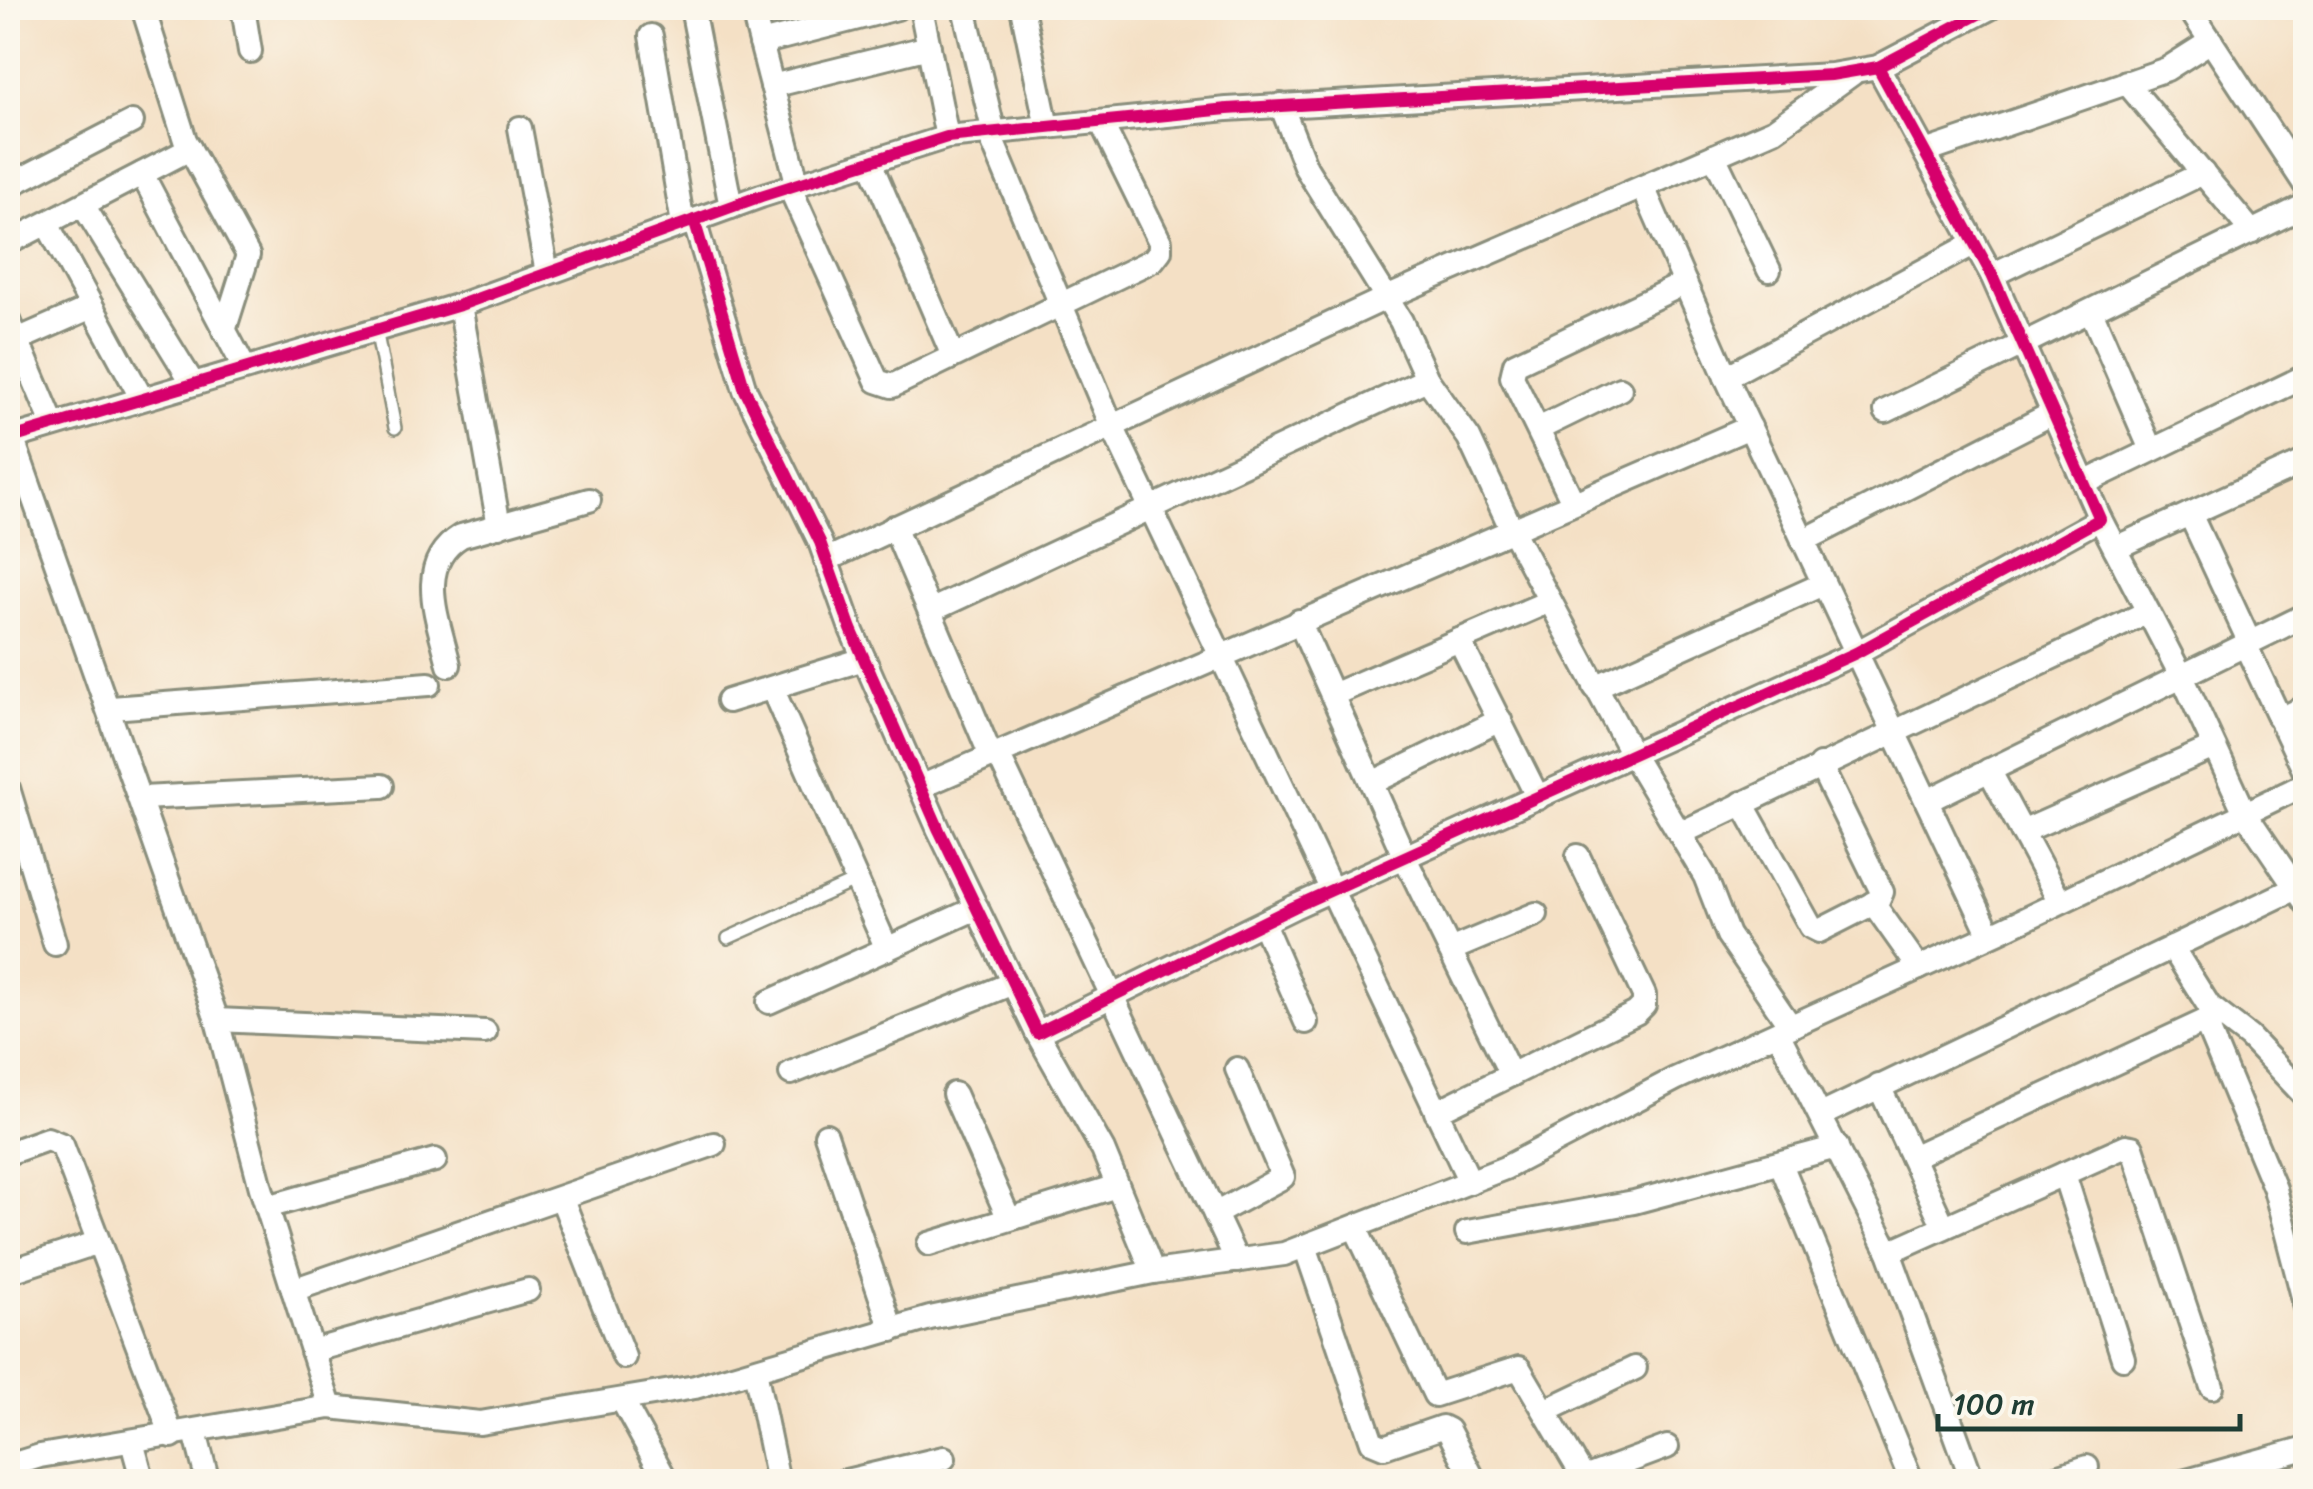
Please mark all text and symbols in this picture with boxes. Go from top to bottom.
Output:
scale bar [1938,1369,2240,1431]
text: 100 m [1953,1377,2035,1431]

